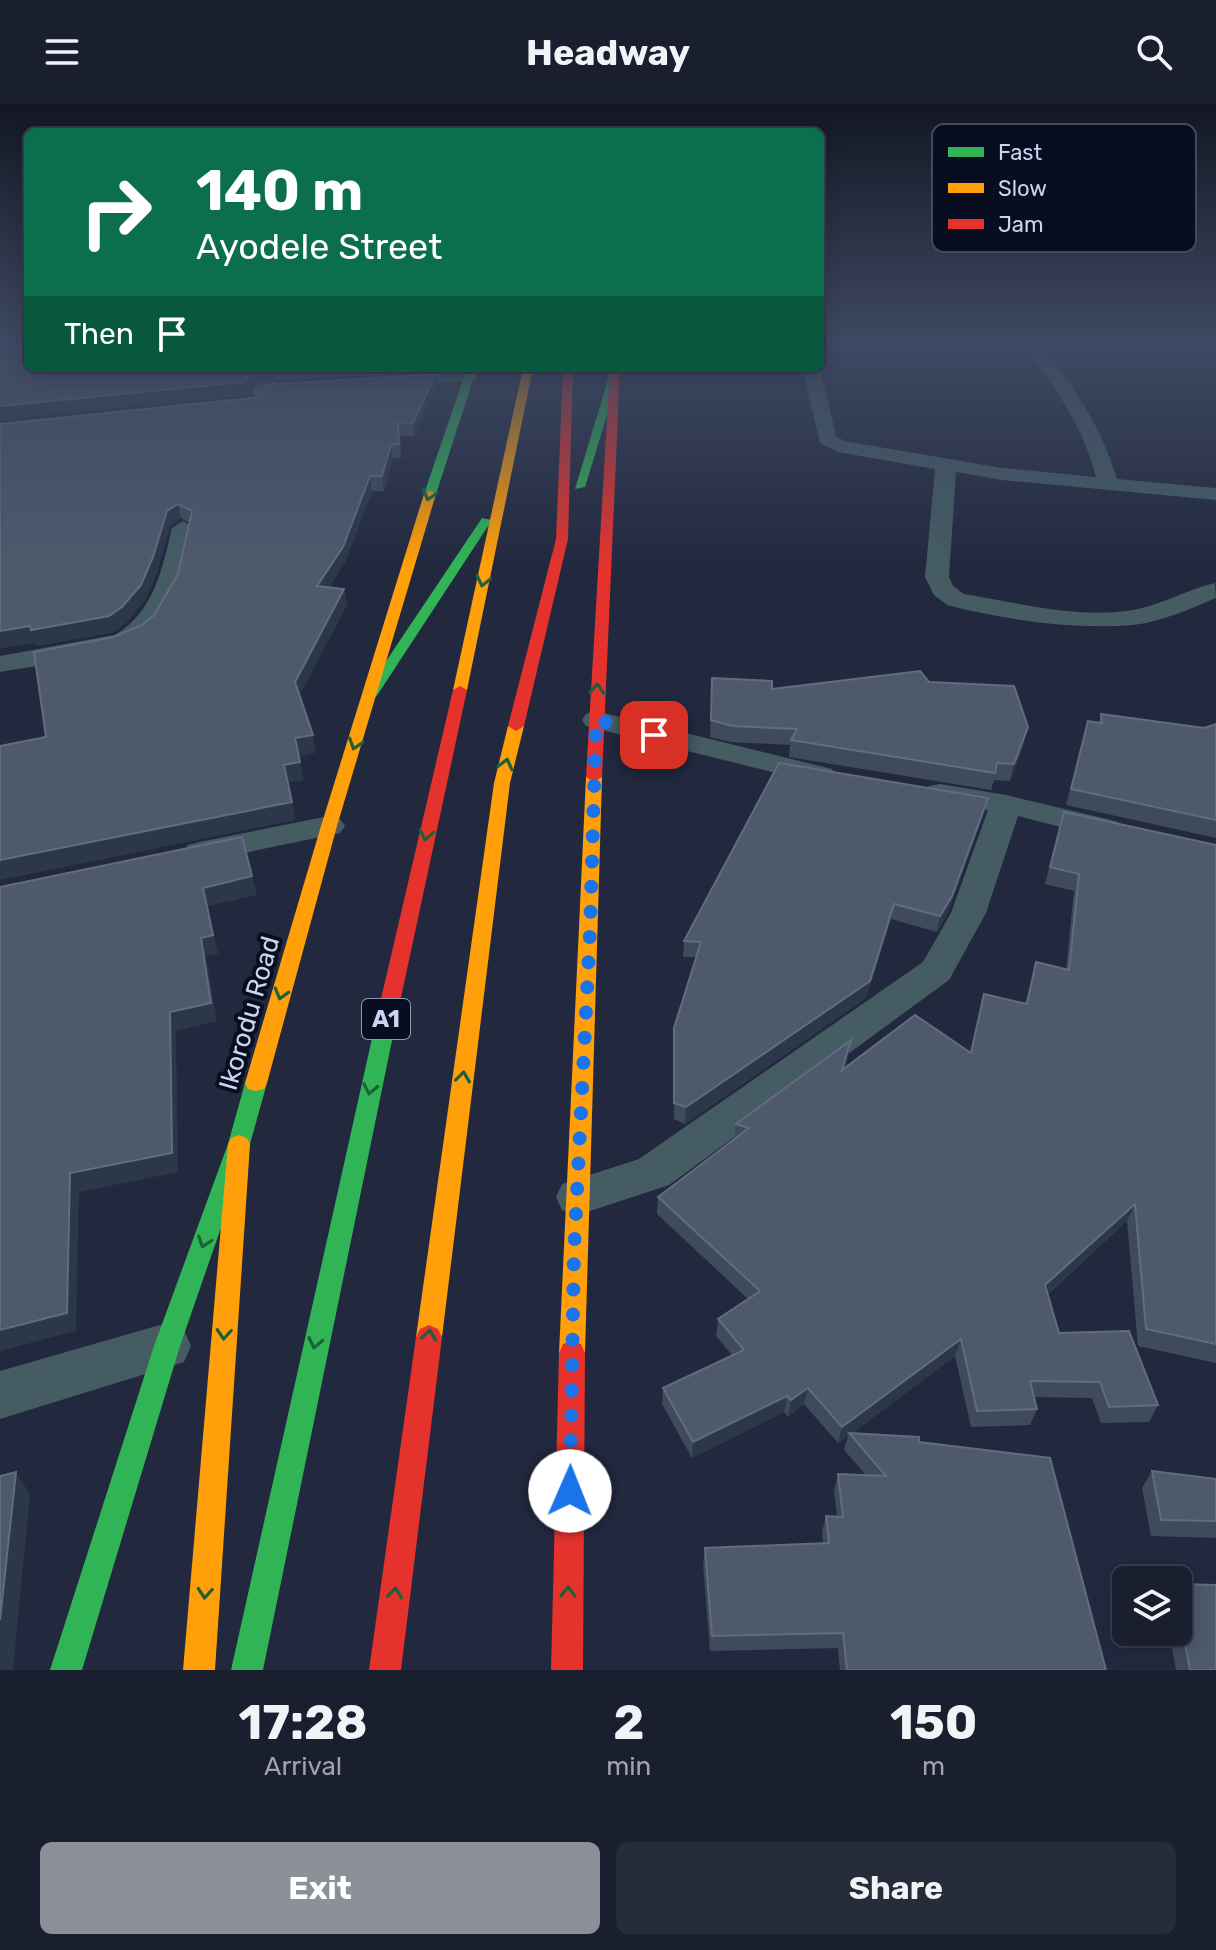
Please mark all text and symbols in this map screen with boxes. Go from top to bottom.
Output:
icon: menu [40,30,84,74]
icon: search [1132,30,1176,74]
text: Headway [526,31,690,74]
legend [932,124,1196,252]
text: Fast [998,139,1043,166]
text: 140 m [196,158,363,224]
icon: right [64,160,168,264]
text: Slow [998,175,1047,202]
text: Jam [998,211,1044,238]
text: Ayodele Street [196,225,442,268]
icon: arrive [150,312,194,356]
text: Then [64,316,134,352]
one-way arrow [423,488,439,502]
one-way arrow [475,574,492,588]
one-way arrow [589,682,606,695]
pin [620,701,688,769]
icon: arrive [632,713,676,757]
one-way arrow [348,737,364,751]
one-way arrow [497,758,514,772]
one-way arrow [418,828,435,841]
street label: Ikorodu Road [213,933,286,1094]
one-way arrow [274,986,290,1000]
road number: A1 [362,999,410,1039]
one-way arrow [454,1070,471,1084]
one-way arrow [362,1082,379,1095]
one-way arrow [197,1234,214,1248]
one-way arrow [216,1327,233,1340]
one-way arrow [420,1328,437,1342]
one-way arrow [307,1336,324,1349]
position arrow [528,1449,612,1533]
map controls [1112,1566,1192,1646]
button: layers [1112,1566,1192,1646]
one-way arrow [559,1585,577,1598]
one-way arrow [386,1586,403,1600]
one-way arrow [197,1587,214,1600]
text: 17:28 [239,1694,368,1751]
text: 2 [613,1694,644,1751]
text: 150 [890,1694,977,1751]
text: Arrival [264,1751,342,1782]
text: min [606,1751,651,1782]
text: m [922,1751,945,1782]
button: Exit [40,1842,600,1934]
button: Share [616,1842,1176,1934]

